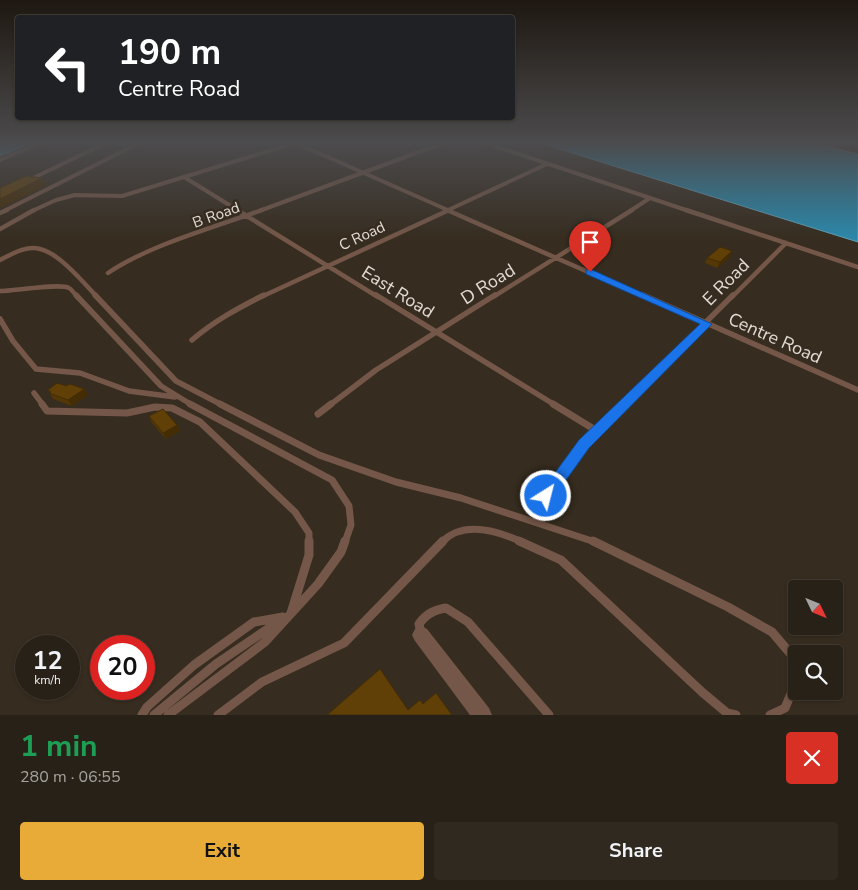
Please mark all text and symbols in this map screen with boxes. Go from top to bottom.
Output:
text: 190 m [118,29,221,76]
icon: left [35,35,100,100]
text: Centre Road [118,74,240,104]
street label: B Road [190,197,242,233]
street label: C Road [336,217,388,255]
pin [569,221,611,272]
icon: arrive [576,228,604,256]
street label: E Road [697,253,755,311]
street label: D Road [456,258,520,310]
street label: East Road [357,260,439,324]
street label: Centre Road [724,307,826,369]
position arrow [519,469,571,521]
north arrow [788,580,842,635]
map controls [788,580,843,700]
speed limit sign: 20 [90,635,155,700]
text: 12 [32,644,63,678]
button: search [788,645,843,700]
text: km/h [34,672,61,688]
text: 1 min [20,726,98,767]
button: close [786,732,838,784]
text: 280 m · 06:55 [20,766,121,788]
button: Exit [20,822,424,880]
button: Share [434,822,838,880]

